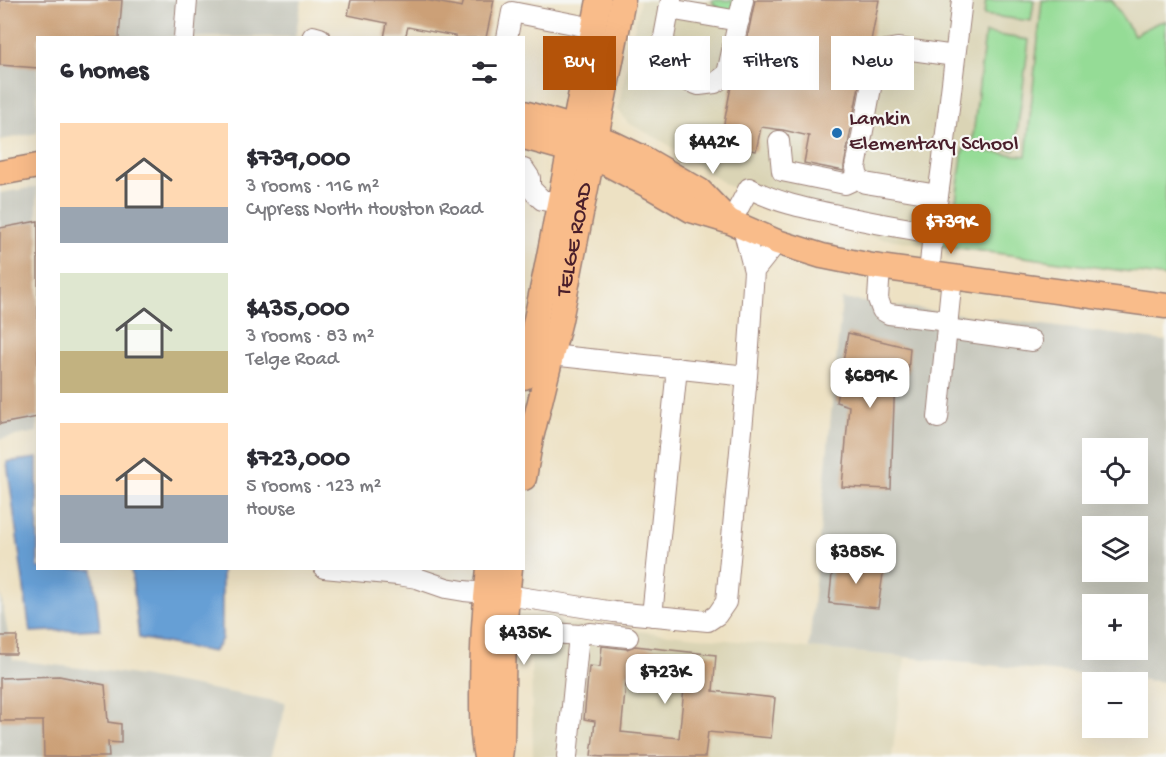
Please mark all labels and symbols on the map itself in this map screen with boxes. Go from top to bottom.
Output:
place label: Lamkin Elementary School [849,107,1019,158]
pin: $442K [671,124,755,175]
marker: Lamkin Elementary School [830,126,844,140]
street label: TELGE ROAD [552,180,600,301]
pin: $739K [909,204,993,255]
pin: $689K [828,358,912,409]
pin: $385K [814,534,898,585]
pin: $435K [482,615,566,666]
pin: $723K [623,654,707,705]

